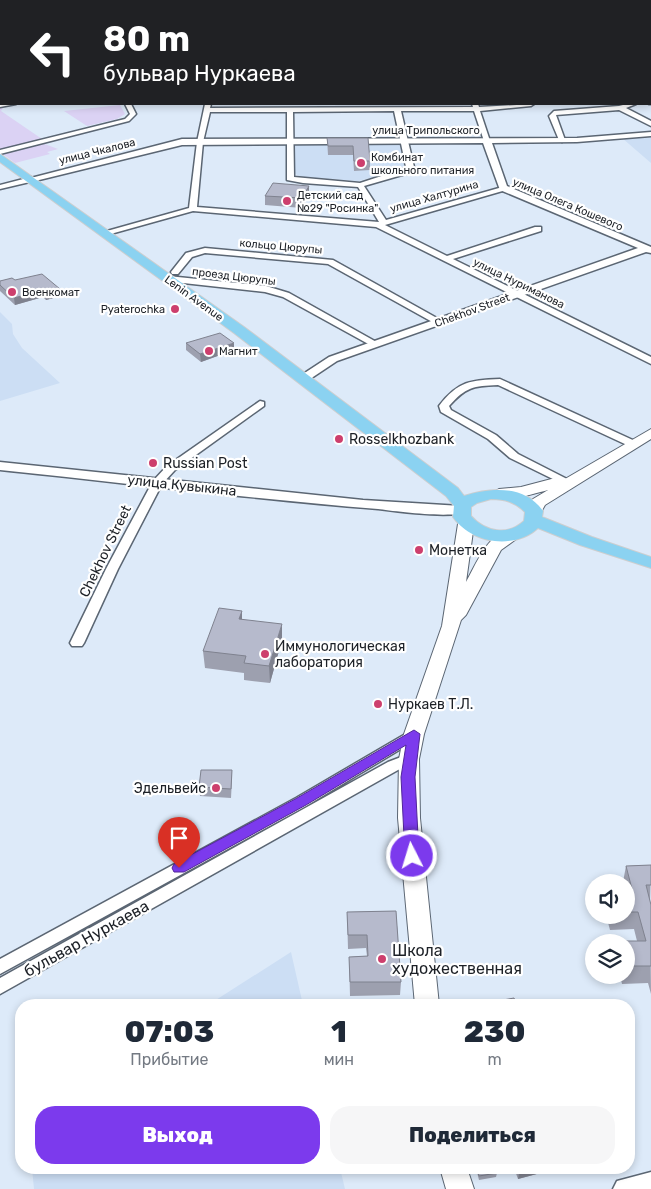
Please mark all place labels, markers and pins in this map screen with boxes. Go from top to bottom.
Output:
place label: Комбинат школьного питания [371,151,474,177]
marker: Комбинат школьного питания [355,157,367,169]
place label: Детский сад №29 "Росинка" [297,189,378,215]
marker: Детский сад №29 "Росинка" [281,195,293,207]
marker: Военкомат [6,286,18,298]
place label: Военкомат [22,286,80,299]
place label: Pyaterochka [101,303,165,316]
marker: Pyaterochka [169,303,181,315]
marker: Магнит [203,345,215,357]
place label: Магнит [219,345,258,358]
place label: Rosselkhozbank [349,431,455,448]
marker: Rosselkhozbank [333,433,345,445]
place label: Russian Post [163,455,248,472]
marker: Russian Post [147,457,159,469]
place label: Монетка [429,542,487,559]
marker: Монетка [413,544,425,556]
place label: Иммунологическая лаборатория [275,638,405,671]
marker: Иммунологическая лаборатория [259,648,271,660]
place label: Нуркаев Т.Л. [388,696,473,713]
marker: Нуркаев Т.Л. [372,698,384,710]
place label: Эдельвейс [134,780,206,797]
marker: Эдельвейс [210,782,222,794]
pin [158,817,200,868]
place label: Школа художественная [392,941,522,978]
marker: Школа художественная [376,953,388,965]

